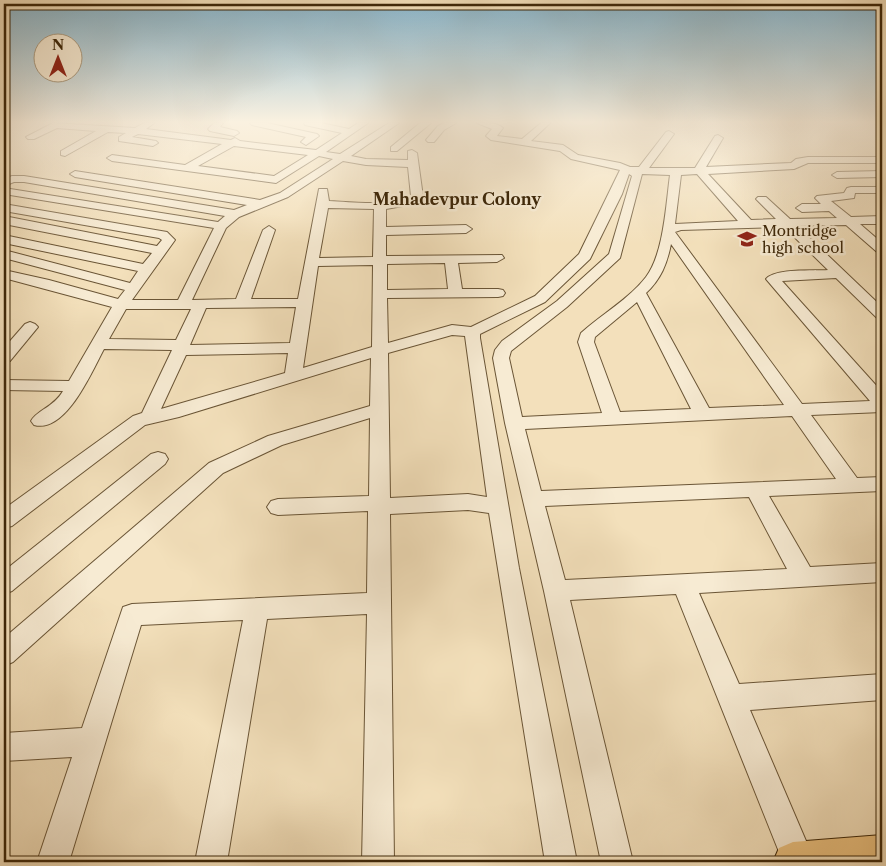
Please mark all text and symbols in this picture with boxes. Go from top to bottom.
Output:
north arrow [32,32,82,82]
text: N [52,36,64,54]
district label: Mahadevpur Colony [373,189,542,209]
place label: Montridge high school [762,221,844,257]
school or university icon: Montridge high school [736,228,758,250]

